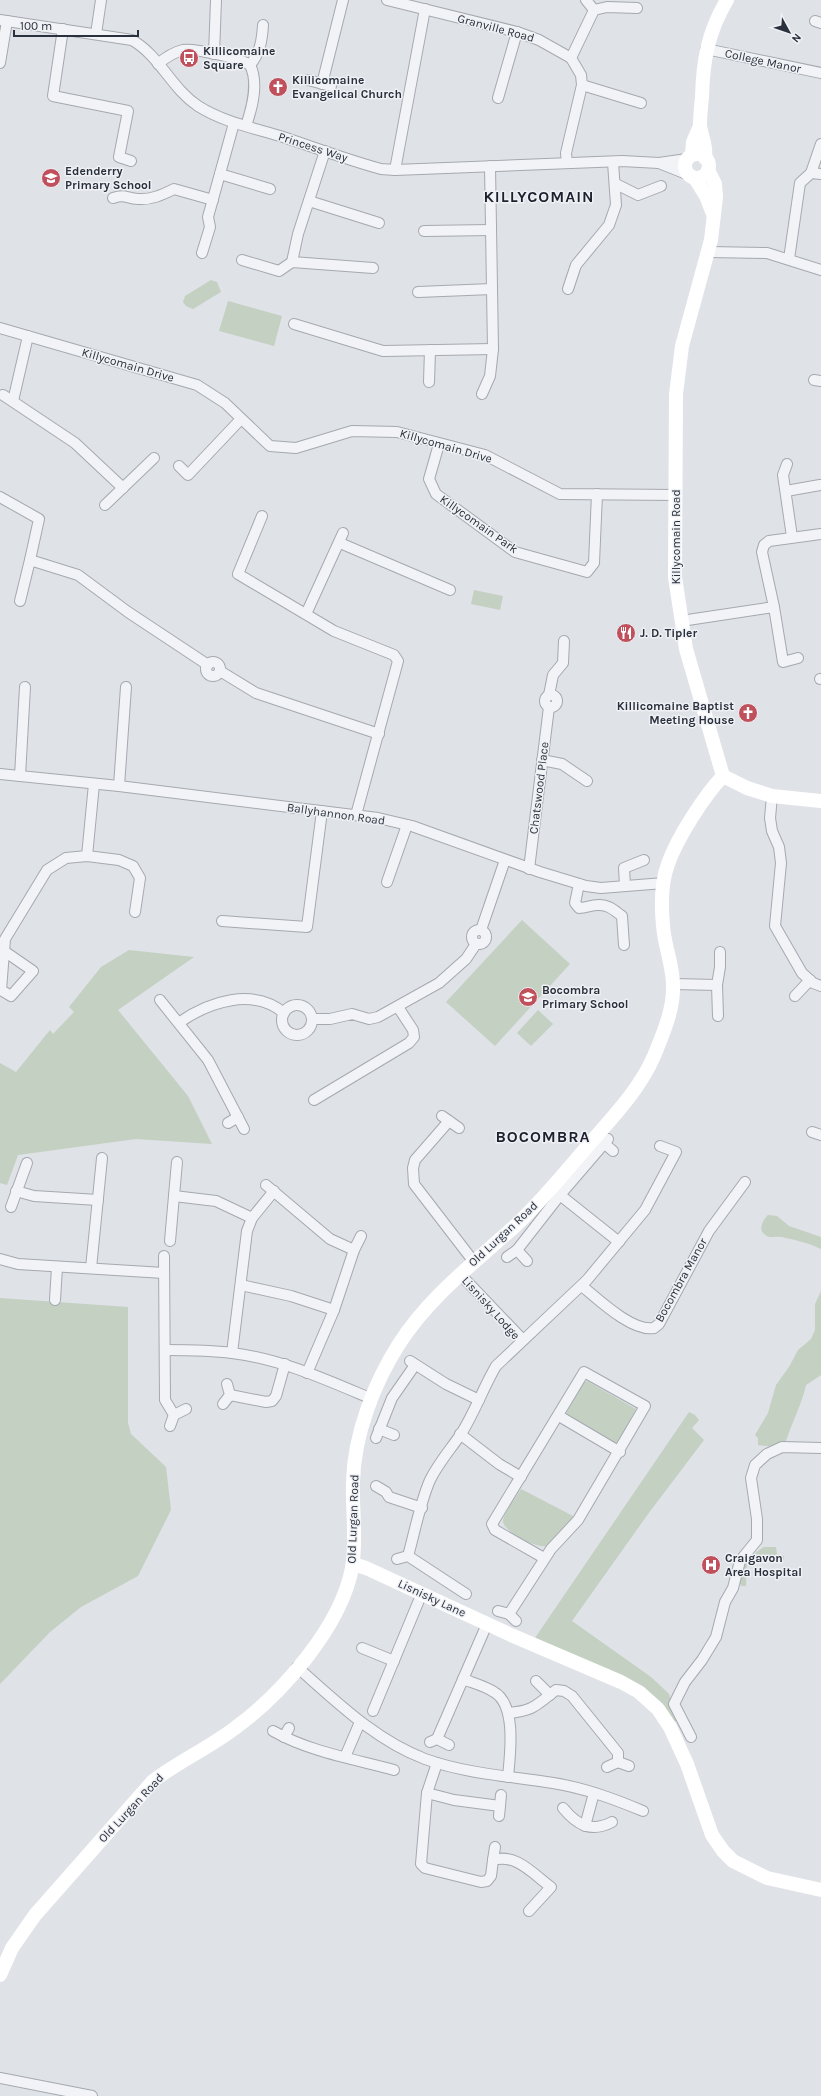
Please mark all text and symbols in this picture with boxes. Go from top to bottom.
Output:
street label: Granville Road [456,11,536,45]
scale bar [14,12,138,38]
north arrow [769,12,809,52]
text: 100 m [20,19,52,33]
text: N [789,31,804,45]
place label: Killicomaine Square [203,44,275,72]
street label: College Manor [724,46,803,76]
bus stop icon: Killicomaine Square [178,47,200,69]
place label: Killicomaine Evangelical Church [292,73,402,101]
church icon: Killicomaine Evangelical Church [267,76,289,98]
street label: Princess Way [277,129,350,165]
place label: Edenderry Primary School [65,164,152,192]
school or university icon: Edenderry Primary School [40,167,62,189]
district label: KILLYCOMAIN [483,187,595,206]
street label: Killycomain Drive [80,345,176,385]
street label: Killycomain Drive [398,426,494,466]
street label: Killycomain Road [669,489,683,585]
street label: Killycomain Park [437,492,521,556]
restaurant icon: J. D. Tipler [615,622,637,644]
place label: J. D. Tipler [640,626,697,640]
place label: Killicomaine Baptist Meeting House [617,699,734,727]
church icon: Killicomaine Baptist Meeting House [737,702,759,724]
street label: Chatswood Place [526,741,552,835]
street label: Ballyhannon Road [286,800,386,828]
place label: Bocombra Primary School [542,983,629,1011]
school or university icon: Bocombra Primary School [517,986,539,1008]
district label: BOCOMBRA [495,1127,591,1146]
street label: Old Lurgan Road [466,1198,540,1270]
street label: Bocombra Manor [652,1235,710,1324]
street label: Lisnisky Lodge [459,1274,523,1342]
street label: Old Lurgan Road [344,1474,362,1564]
place label: Craigavon Area Hospital [725,1551,802,1579]
hospital icon: Craigavon Area Hospital [700,1554,722,1576]
street label: Lisnisky Lane [396,1576,468,1620]
street label: Old Lurgan Road [95,1771,167,1845]

